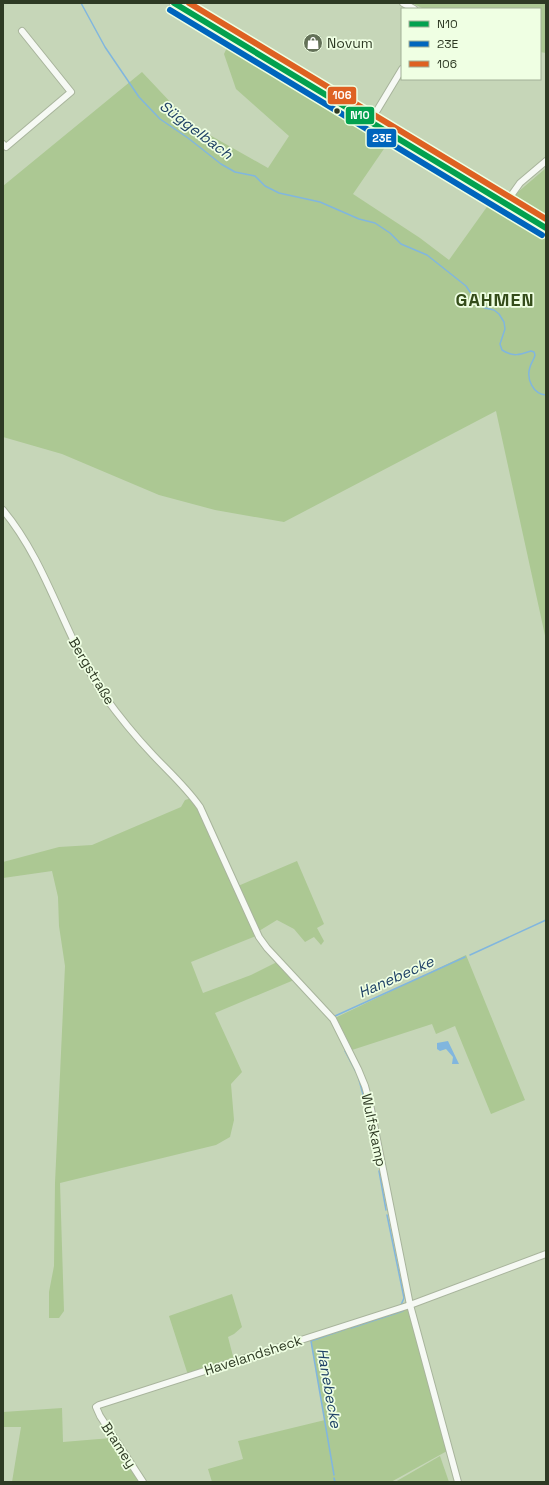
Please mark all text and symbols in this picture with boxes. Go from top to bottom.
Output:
legend [401,8,541,80]
text: N10 [437,16,458,32]
shop icon: Novum [302,32,324,54]
place label: Novum [327,34,373,52]
text: 23E [437,36,458,52]
text: 106 [437,56,457,72]
line badge: 106 [327,86,357,105]
text: 106 [333,88,352,102]
water label: Süggelbach [156,96,237,164]
unlabelled marker [332,106,342,116]
line badge: N10 [345,106,375,125]
text: N10 [350,108,370,122]
line badge: 23E [366,128,397,148]
text: 23E [372,131,392,145]
district label: GAHMEN [455,288,535,311]
street label: Bergstraße [65,634,119,708]
water label: Hanebecke [355,951,437,1002]
street label: Wulfskamp [357,1092,391,1168]
street label: Havelandsheck [202,1331,305,1379]
water label: Hanebecke [313,1347,346,1430]
street label: Bramey [97,1419,141,1471]

